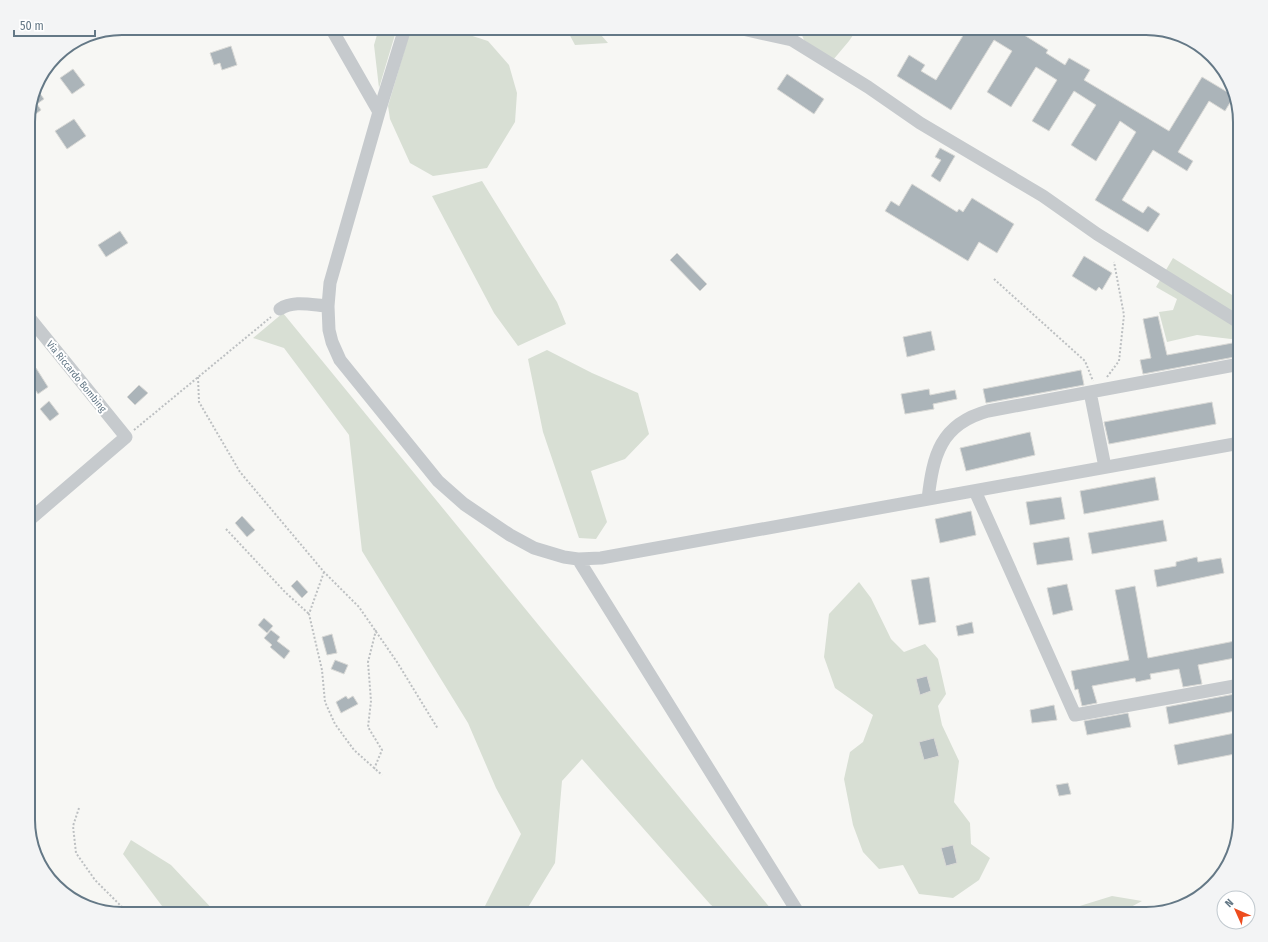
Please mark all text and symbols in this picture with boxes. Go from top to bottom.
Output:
scale bar [14,12,95,38]
text: 50 m [20,19,44,33]
street label: Via Riccardo Bombing [44,338,109,415]
north arrow [1216,890,1256,930]
text: N [1222,896,1236,910]

